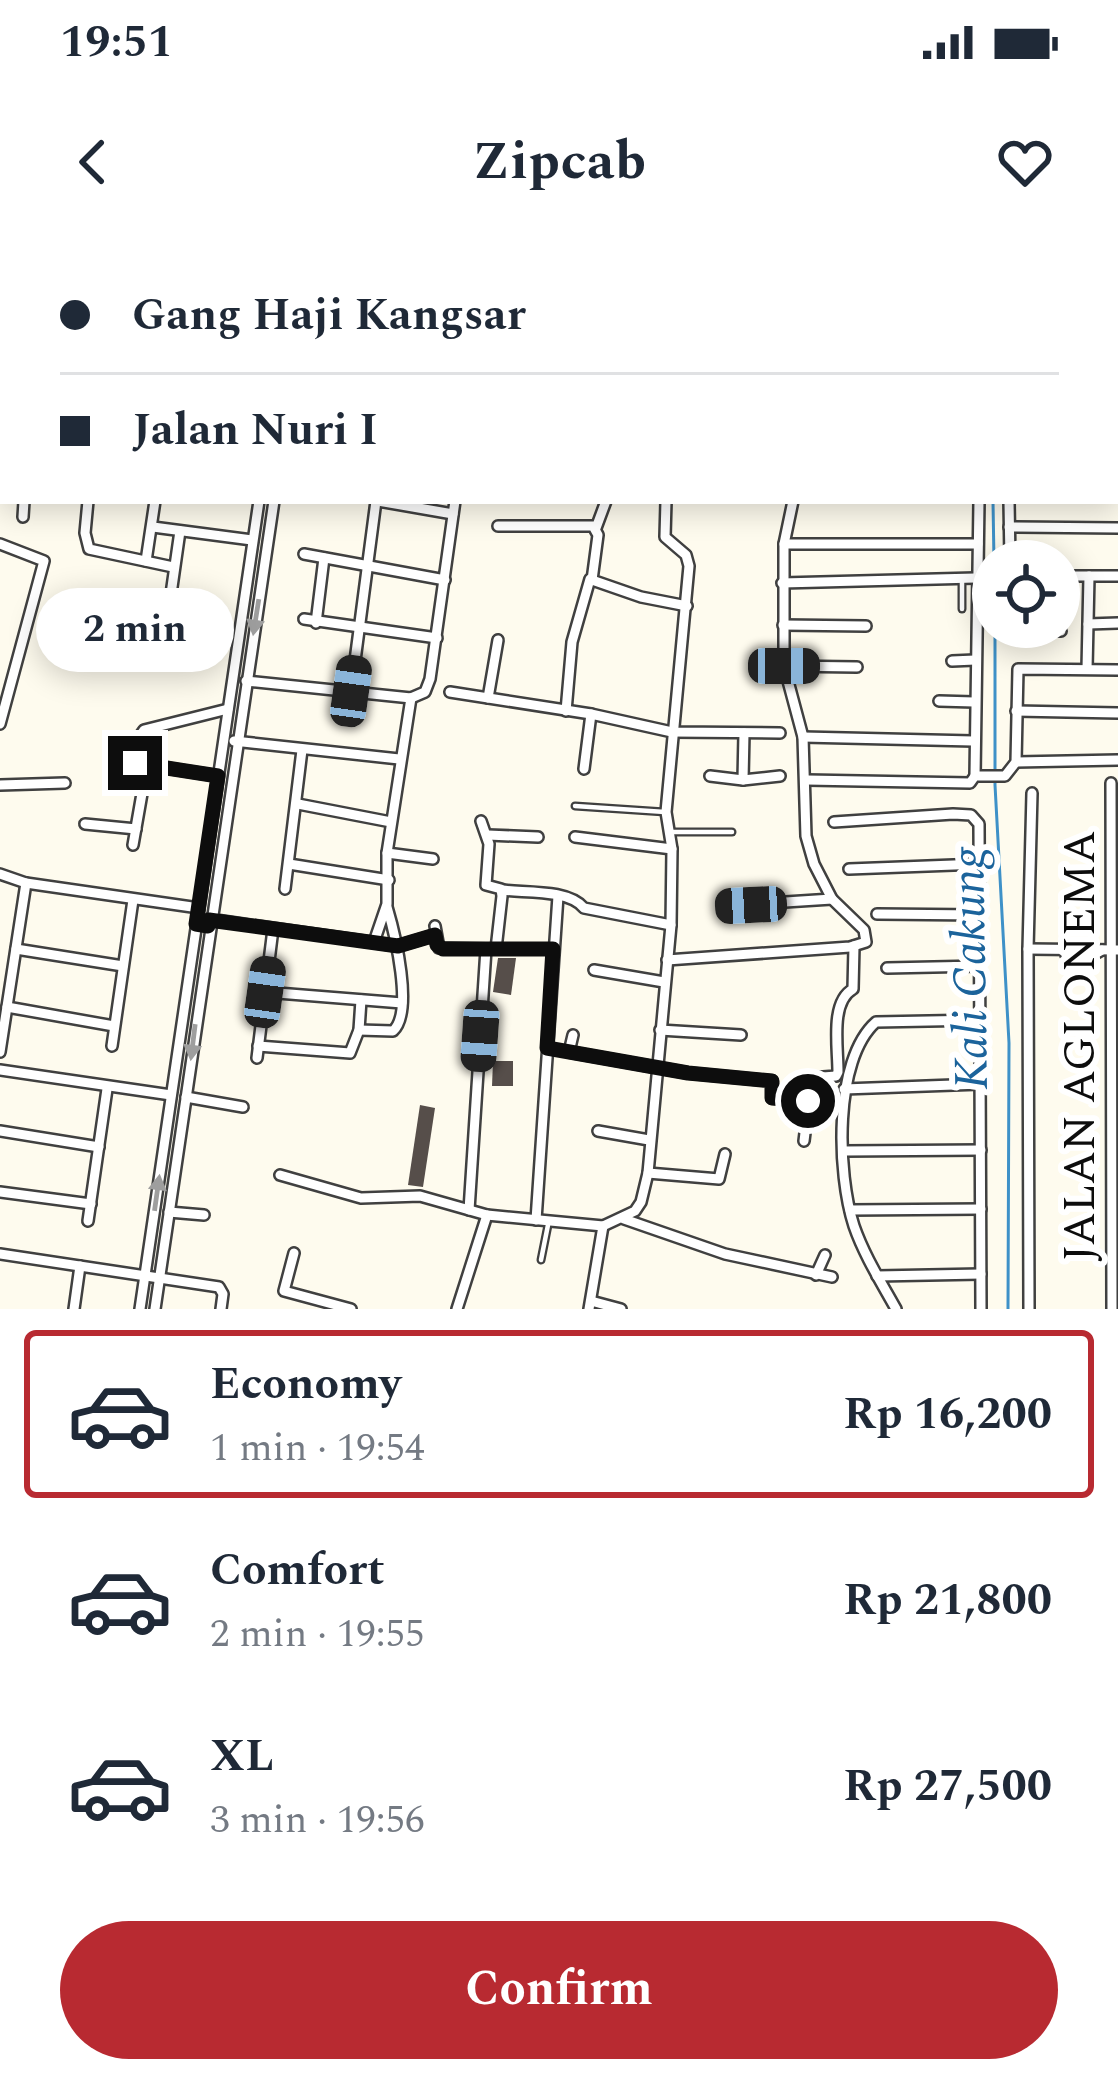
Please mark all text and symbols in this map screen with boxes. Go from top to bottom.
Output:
text: 19:51 [60,8,173,77]
text: Zipcab [472,121,646,203]
icon: back [60,129,126,195]
icon: heart [992,129,1058,195]
text: Gang Haji Kangsar [132,281,526,350]
text: Jalan Nuri I [132,396,378,465]
map controls [972,540,1080,648]
button: locate [972,540,1080,648]
callout: 2 min [36,589,234,673]
one-way arrow [246,598,265,636]
text: 2 min [83,600,187,659]
car [748,648,820,684]
car [328,653,374,729]
route end [108,736,162,790]
street label: JALAN AGLONEMA [1046,830,1115,1262]
water label: Kali Cakung [932,845,1009,1091]
car [714,885,788,925]
car [242,954,288,1030]
car [460,999,500,1073]
one-way arrow [184,1024,203,1061]
route start [781,1074,835,1128]
one-way arrow [148,1174,167,1211]
text: Economy [210,1350,401,1419]
icon: car [66,1360,174,1468]
text: Rp 16,200 [843,1380,1052,1449]
text: 1 min · 19:54 [210,1419,425,1478]
text: Comfort [210,1536,385,1605]
icon: car [66,1546,174,1654]
text: Rp 21,800 [843,1566,1052,1635]
text: 2 min · 19:55 [210,1605,425,1664]
text: XL [210,1722,274,1791]
icon: car [66,1732,174,1840]
text: Rp 27,500 [843,1752,1052,1821]
text: 3 min · 19:56 [210,1791,425,1850]
button: Confirm [60,1921,1058,2059]

